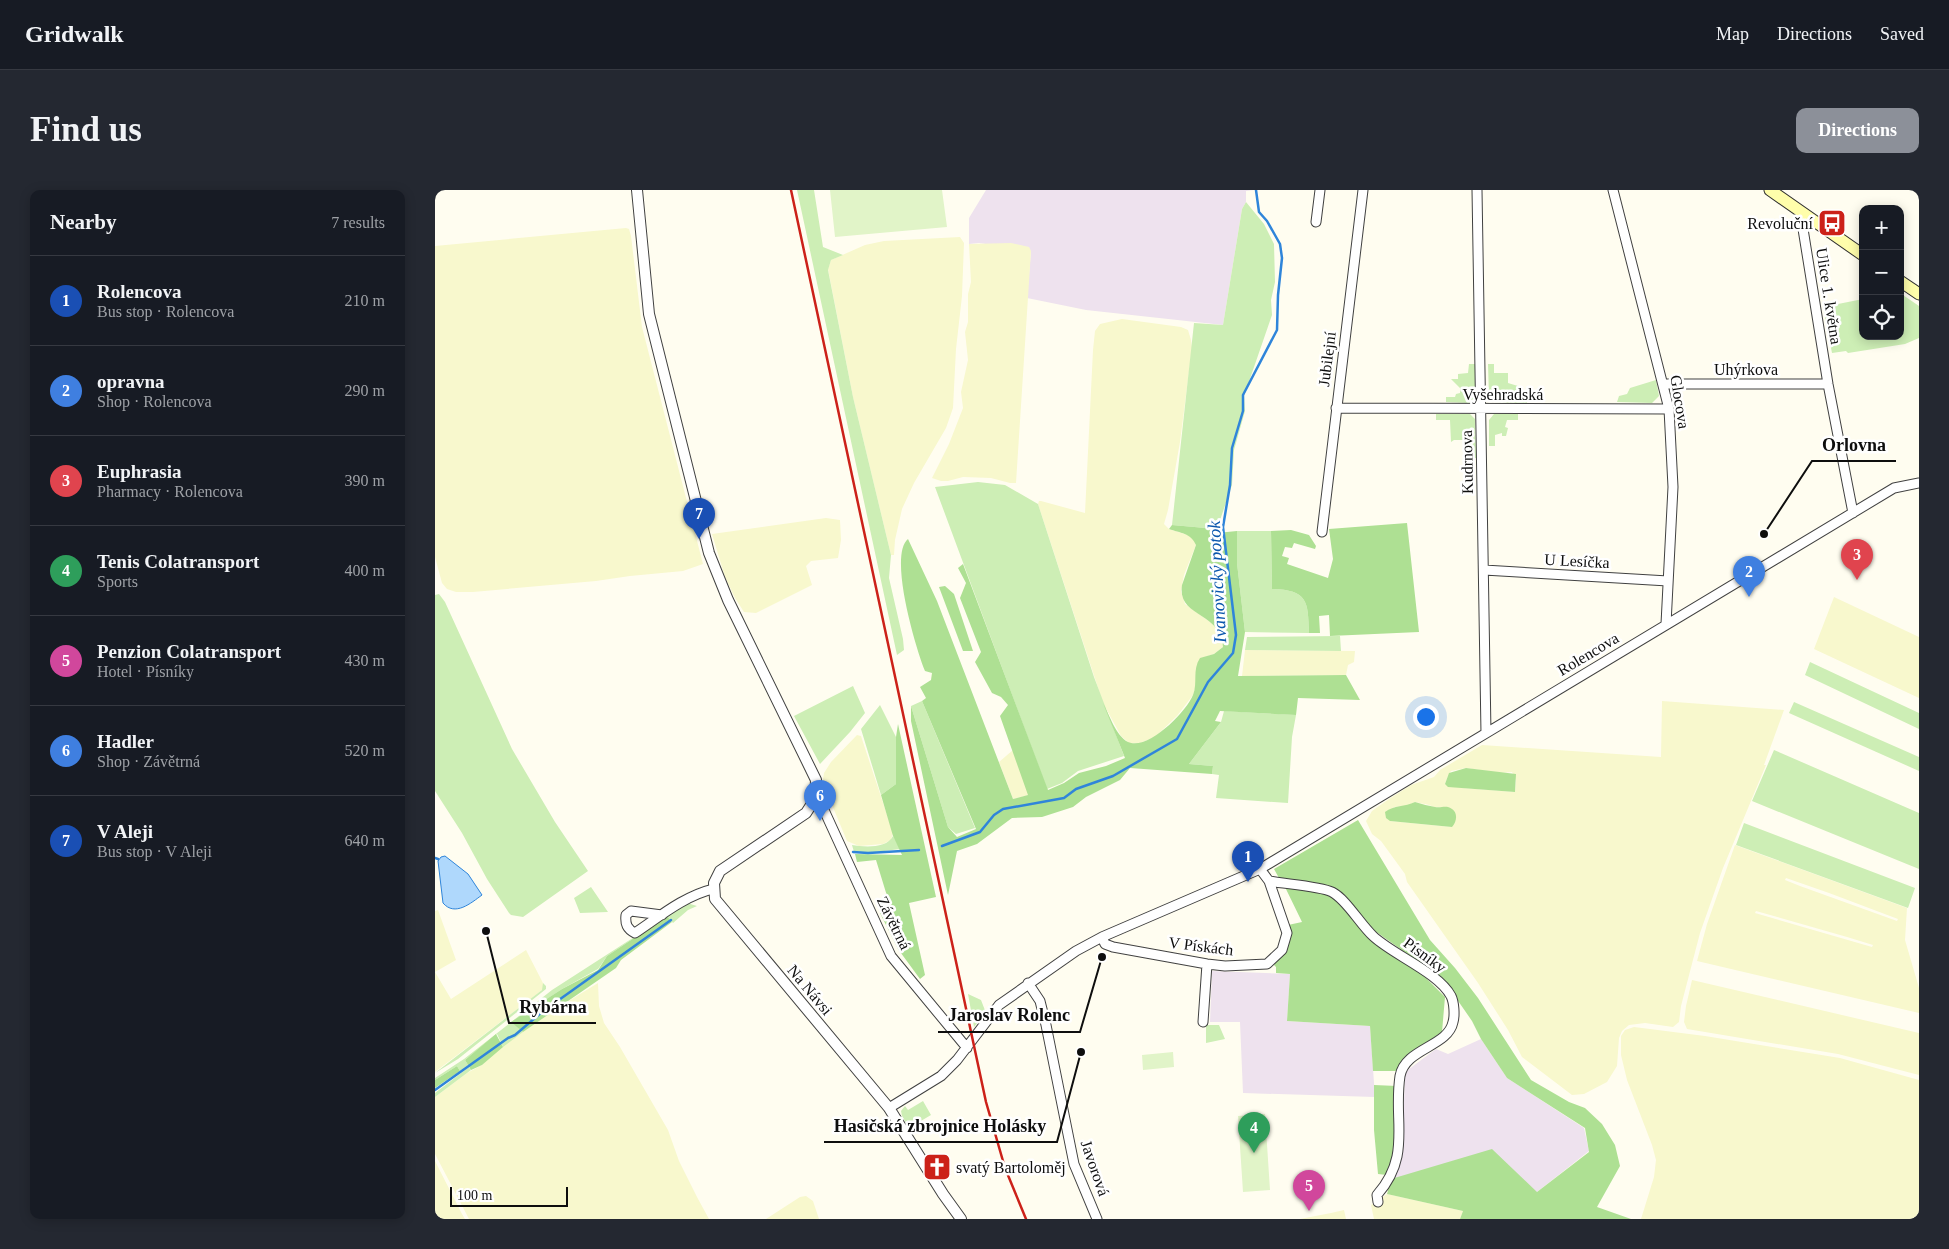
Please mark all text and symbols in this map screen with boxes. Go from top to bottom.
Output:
text: Gridwalk [25,21,124,47]
text: Map [1716,24,1749,44]
text: Directions [1777,24,1852,44]
text: Saved [1880,24,1924,44]
button: Directions [1796,108,1919,153]
text: Find us [30,110,142,149]
map controls [1859,205,1904,340]
button: + [1859,205,1904,250]
bus stop icon: Revoluční [1817,208,1847,238]
text: Nearby [50,210,117,234]
text: 7 results [331,214,385,231]
place label: Revoluční [1747,215,1814,232]
street label: Ulice 1. května [1813,247,1845,345]
button: − [1859,250,1904,295]
text: Rolencova [97,281,181,302]
text: 1 [62,292,70,309]
text: 210 m [345,292,385,309]
button: locate [1859,295,1904,340]
text: Bus stop · Rolencova [97,303,234,320]
street label: Jubilejní [1315,330,1340,388]
street label: Uhýrkova [1714,361,1778,379]
text: opravna [97,371,165,392]
street label: Glocova [1667,374,1693,430]
text: 2 [62,382,70,399]
text: 290 m [345,382,385,399]
street label: Vyšehradská [1463,386,1543,404]
text: Shop · Rolencova [97,393,212,410]
callout: Orlovna [1812,428,1896,461]
street label: Kudrnova [1458,430,1476,494]
text: Orlovna [1822,435,1886,455]
text: Euphrasia [97,461,181,482]
text: 3 [62,472,70,489]
text: 390 m [345,472,385,489]
text: Pharmacy · Rolencova [97,483,243,500]
pin: 7 [683,498,715,539]
water label: Ivanovický potok [1204,519,1230,645]
pin: 3 [1841,539,1873,580]
text: Tenis Colatransport [97,551,259,572]
street label: U Lesíčka [1544,551,1610,571]
pin: 2 [1733,556,1765,597]
text: 4 [62,562,70,579]
text: 400 m [345,562,385,579]
text: Sports [97,573,138,590]
street label: Rolencova [1554,629,1622,679]
text: Penzion Colatransport [97,641,281,662]
text: 5 [62,652,70,669]
text: 430 m [345,652,385,669]
text: Hotel · Písníky [97,663,194,680]
your location [1413,704,1439,730]
text: Hadler [97,731,154,752]
text: 6 [62,742,70,759]
text: 520 m [345,742,385,759]
text: Shop · Závětrná [97,753,200,770]
pin: 6 [804,780,836,821]
text: V Aleji [97,821,153,842]
text: 7 [62,832,70,849]
text: 640 m [345,832,385,849]
pin: 1 [1232,841,1264,882]
text: Bus stop · V Aleji [97,843,212,860]
street label: Závětrná [874,894,914,952]
street label: V Pískách [1168,934,1234,958]
street label: Písníky [1400,934,1449,977]
street label: Na Návsi [784,962,836,1019]
callout: Rybárna [509,990,596,1023]
text: Rybárna [519,997,587,1017]
callout: Jaroslav Rolenc [938,999,1080,1032]
text: Jaroslav Rolenc [948,1005,1070,1025]
callout: Hasičská zbrojnice Holásky [824,1109,1057,1142]
pin: 4 [1238,1112,1270,1153]
text: Hasičská zbrojnice Holásky [834,1116,1046,1136]
street label: Javorová [1078,1138,1112,1198]
church icon: svatý Bartoloměj [922,1152,952,1182]
place label: svatý Bartoloměj [956,1159,1066,1177]
pin: 5 [1293,1170,1325,1211]
scale bar [450,1184,567,1207]
text: 100 m [457,1188,492,1203]

